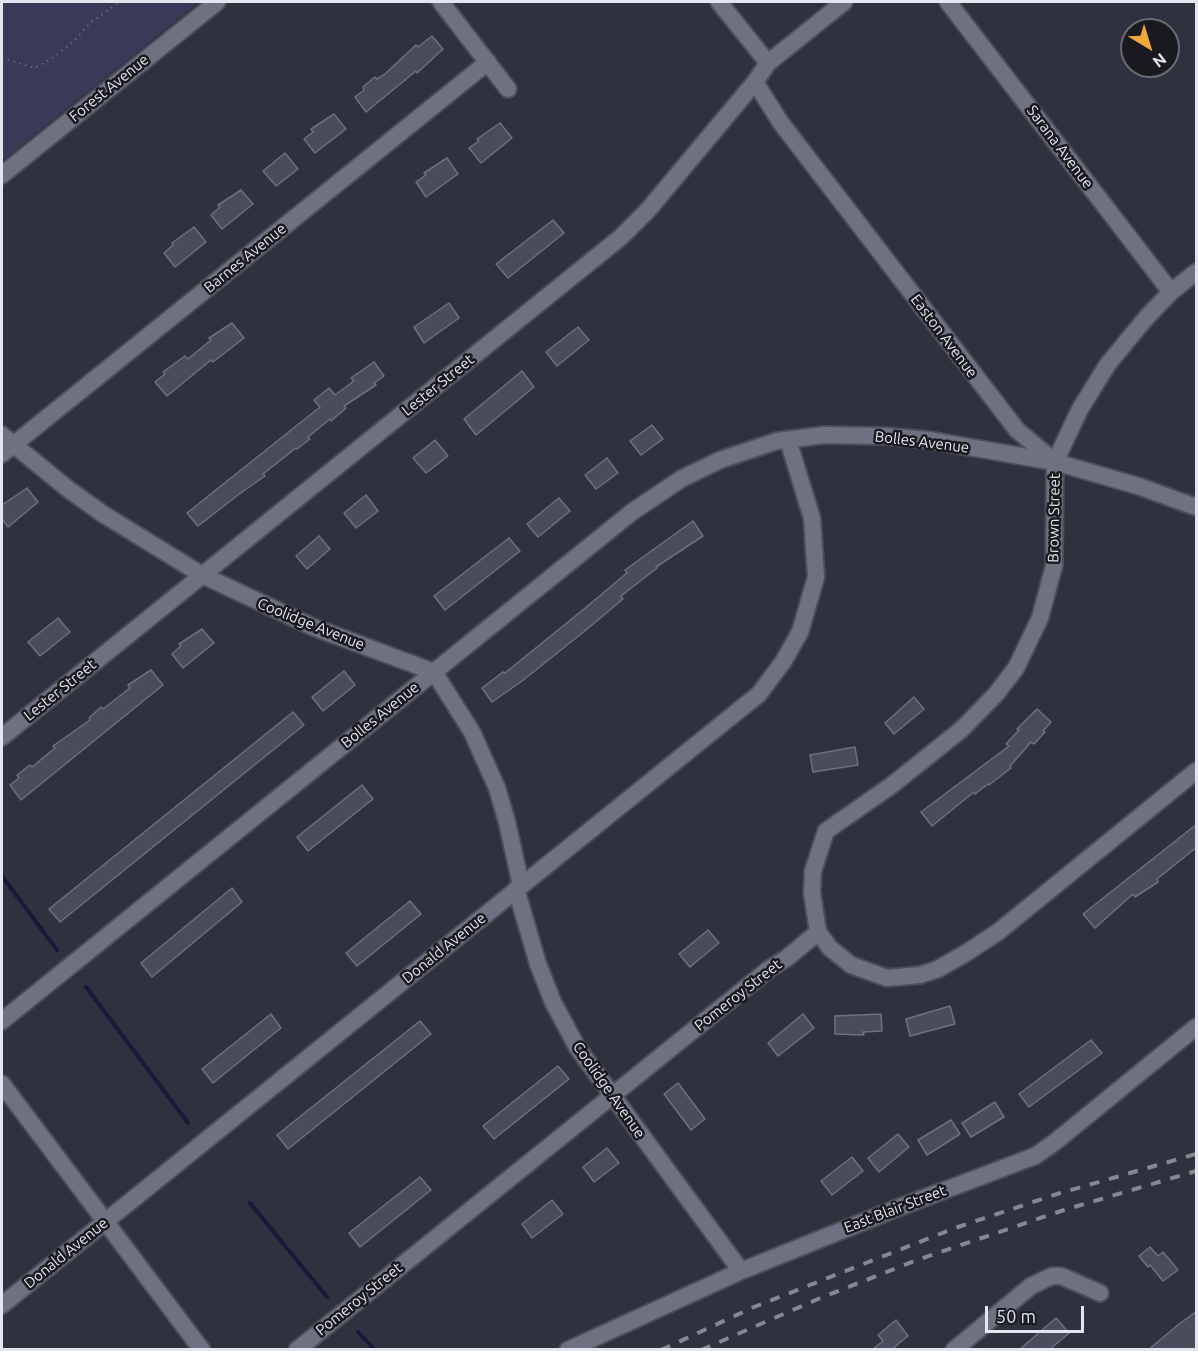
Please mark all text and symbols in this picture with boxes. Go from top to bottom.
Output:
north arrow [1120,18,1180,78]
street label: Forest Avenue [66,50,152,126]
text: N [1150,50,1170,71]
street label: Sarana Avenue [1023,102,1097,192]
street label: Barnes Avenue [200,219,290,297]
street label: Easton Avenue [907,291,981,381]
street label: Lester Street [398,350,478,420]
street label: Bolles Avenue [874,427,970,457]
street label: Brown Street [1044,473,1064,563]
street label: Coolidge Avenue [255,594,367,654]
street label: Lester Street [20,655,100,725]
street label: Bolles Avenue [337,678,423,752]
street label: Donald Avenue [399,909,489,987]
street label: Pomeroy Street [691,955,785,1035]
street label: Coolidge Avenue [569,1038,649,1142]
street label: East Blair Street [841,1181,949,1237]
street label: Donald Avenue [21,1214,111,1292]
street label: Pomeroy Street [312,1259,406,1339]
scale bar [988,1294,1087,1332]
text: 50 m [996,1306,1036,1326]

